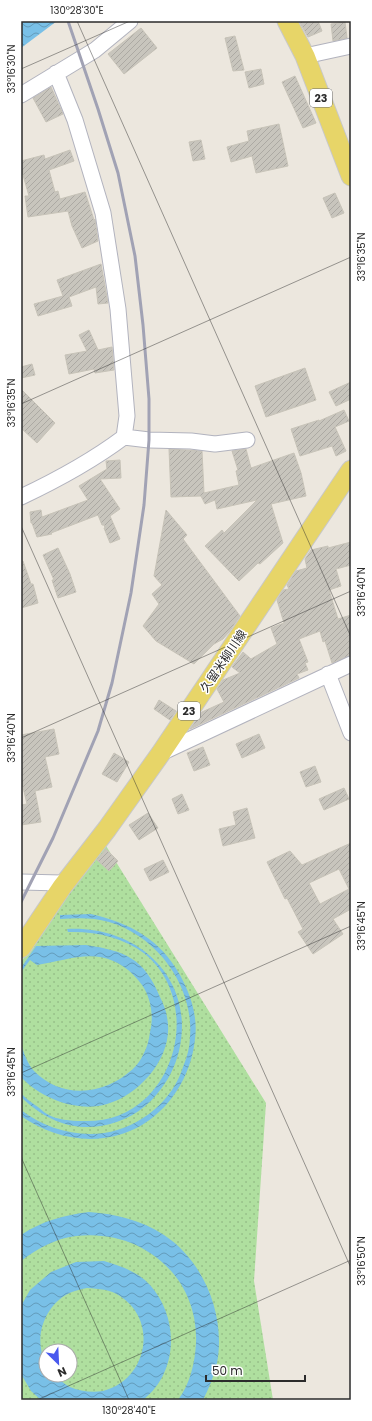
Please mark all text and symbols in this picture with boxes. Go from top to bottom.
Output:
text: 130°28'30"E [50,3,104,18]
text: 33°16'30"N [4,44,19,94]
road number: 23 [310,89,332,107]
text: 33°16'35"N [354,232,369,282]
text: 33°16'35"N [4,378,19,428]
text: 33°16'40"N [354,567,369,617]
street label: 久留米柳川線 [196,626,250,696]
road number: 23 [178,702,200,720]
text: 33°16'40"N [4,713,19,763]
text: 33°16'45"N [354,901,369,951]
text: 33°16'45"N [4,1047,19,1097]
text: 33°16'50"N [354,1236,369,1286]
north arrow [38,1343,78,1383]
scale bar [206,1357,305,1383]
text: 50 m [212,1362,243,1379]
text: N [55,1363,69,1381]
text: 130°28'40"E [102,1403,156,1418]

